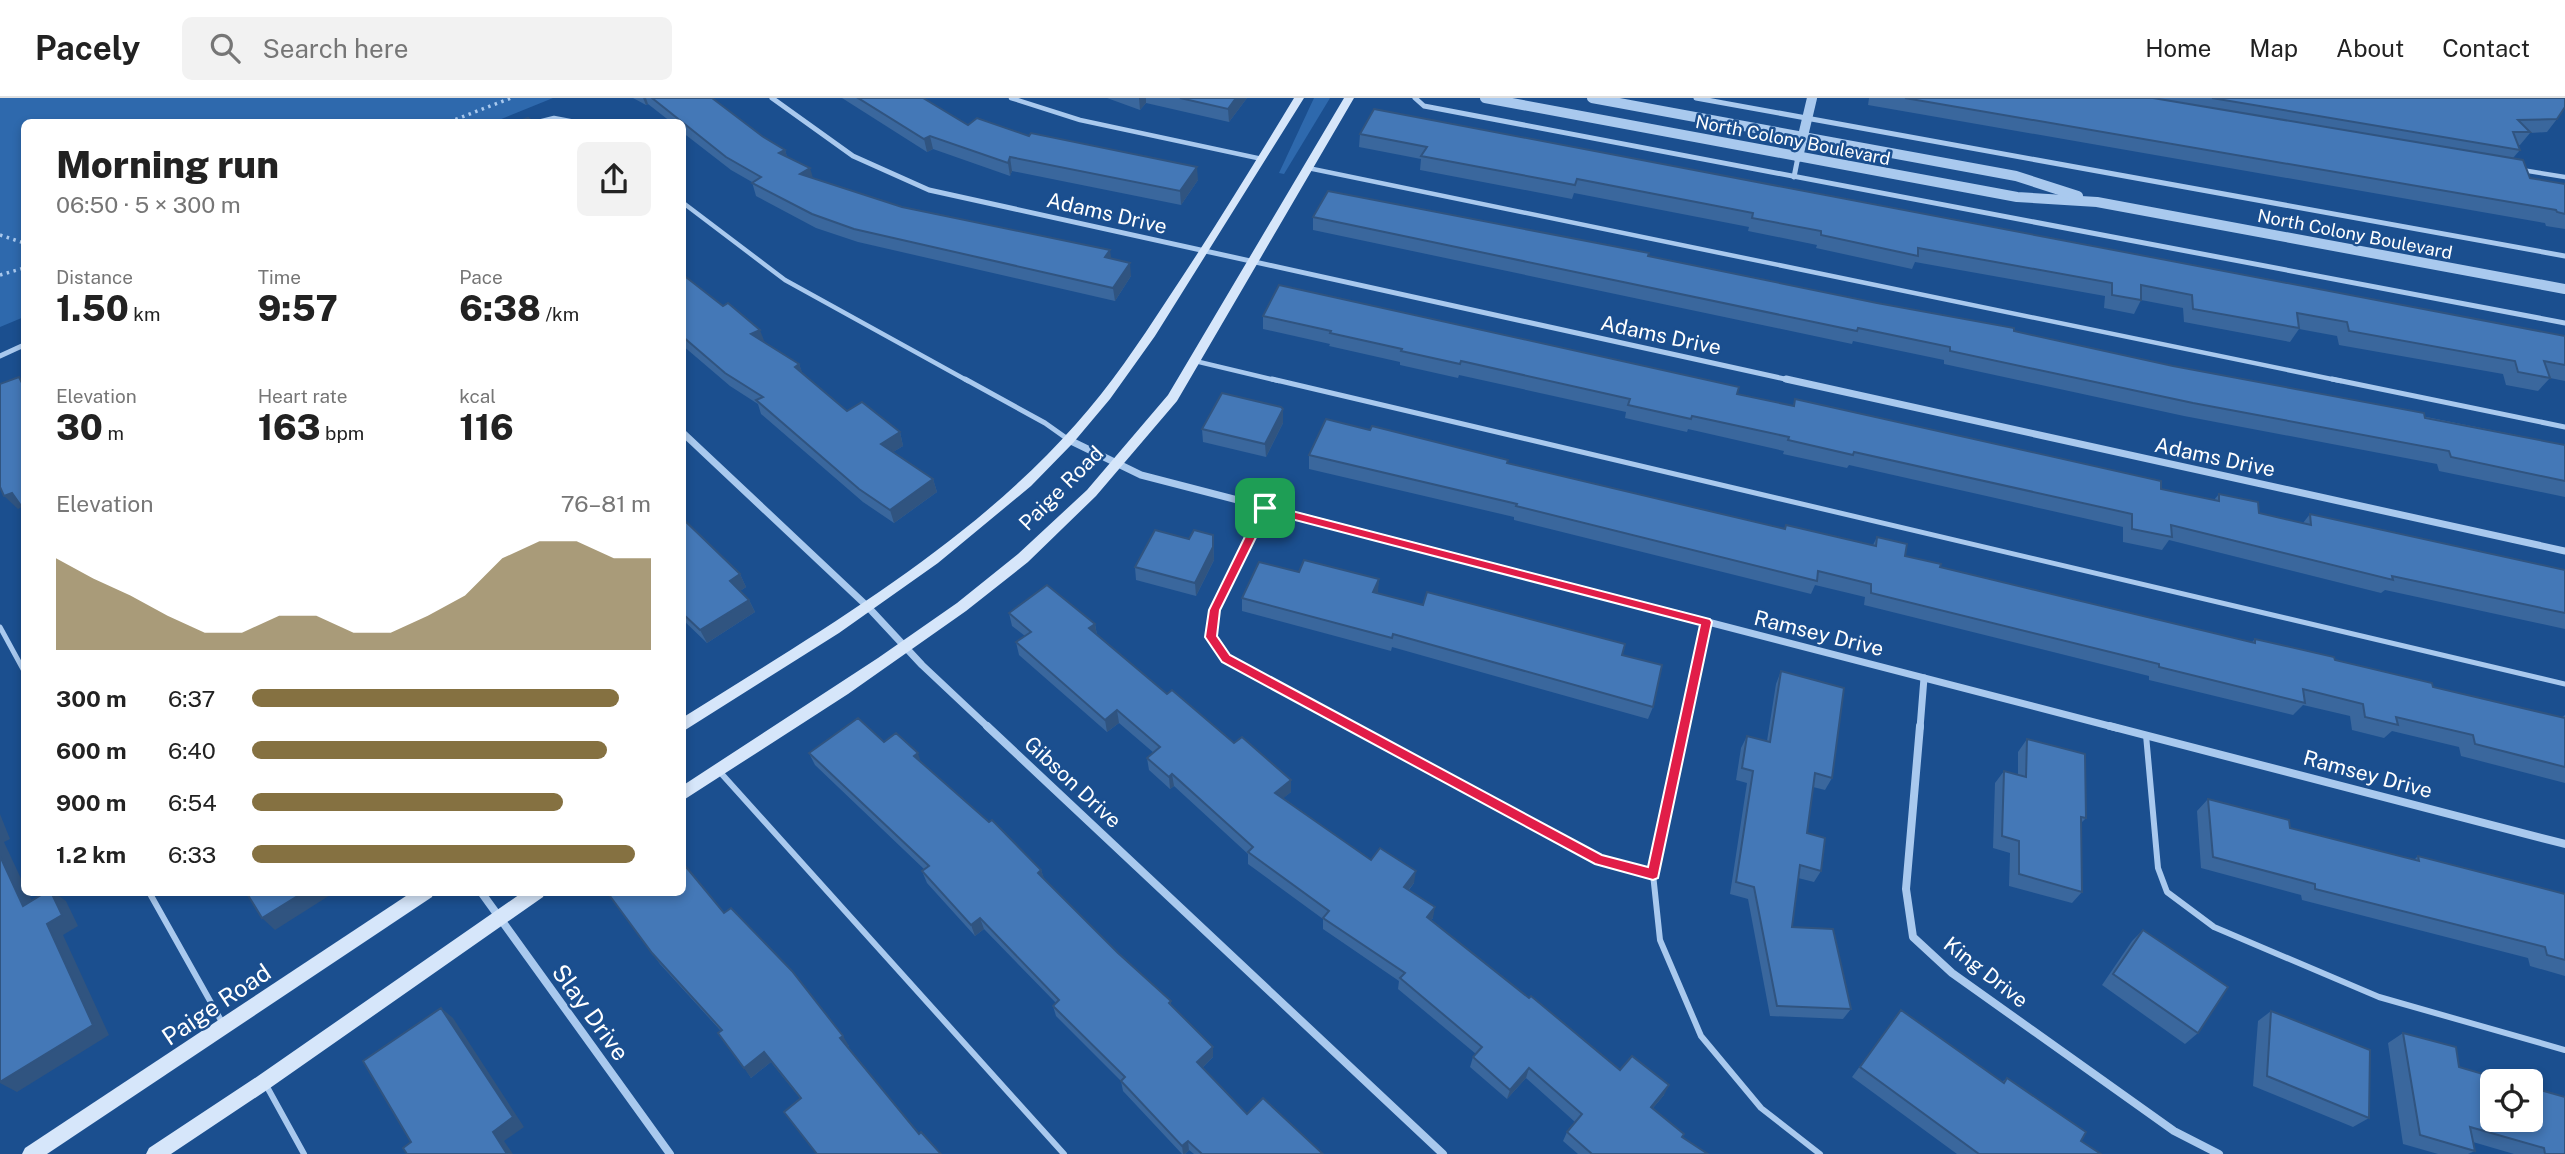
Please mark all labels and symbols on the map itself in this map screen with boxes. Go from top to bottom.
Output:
street label: North Colony Boulevard [1694,111,1892,169]
street label: Adams Drive [1044,187,1170,239]
street label: North Colony Boulevard [2256,205,2454,263]
street label: Adams Drive [1598,310,1724,360]
street label: Adams Drive [2152,432,2278,482]
street label: Paige Road [1014,441,1108,535]
pin [1235,478,1295,538]
street label: Ramsey Drive [1752,605,1886,661]
street label: Gibson Drive [1019,731,1127,833]
street label: Ramsey Drive [2301,745,2435,803]
street label: King Drive [1939,931,2033,1013]
street label: Paige Road [156,957,276,1051]
street label: Slay Drive [547,958,635,1066]

